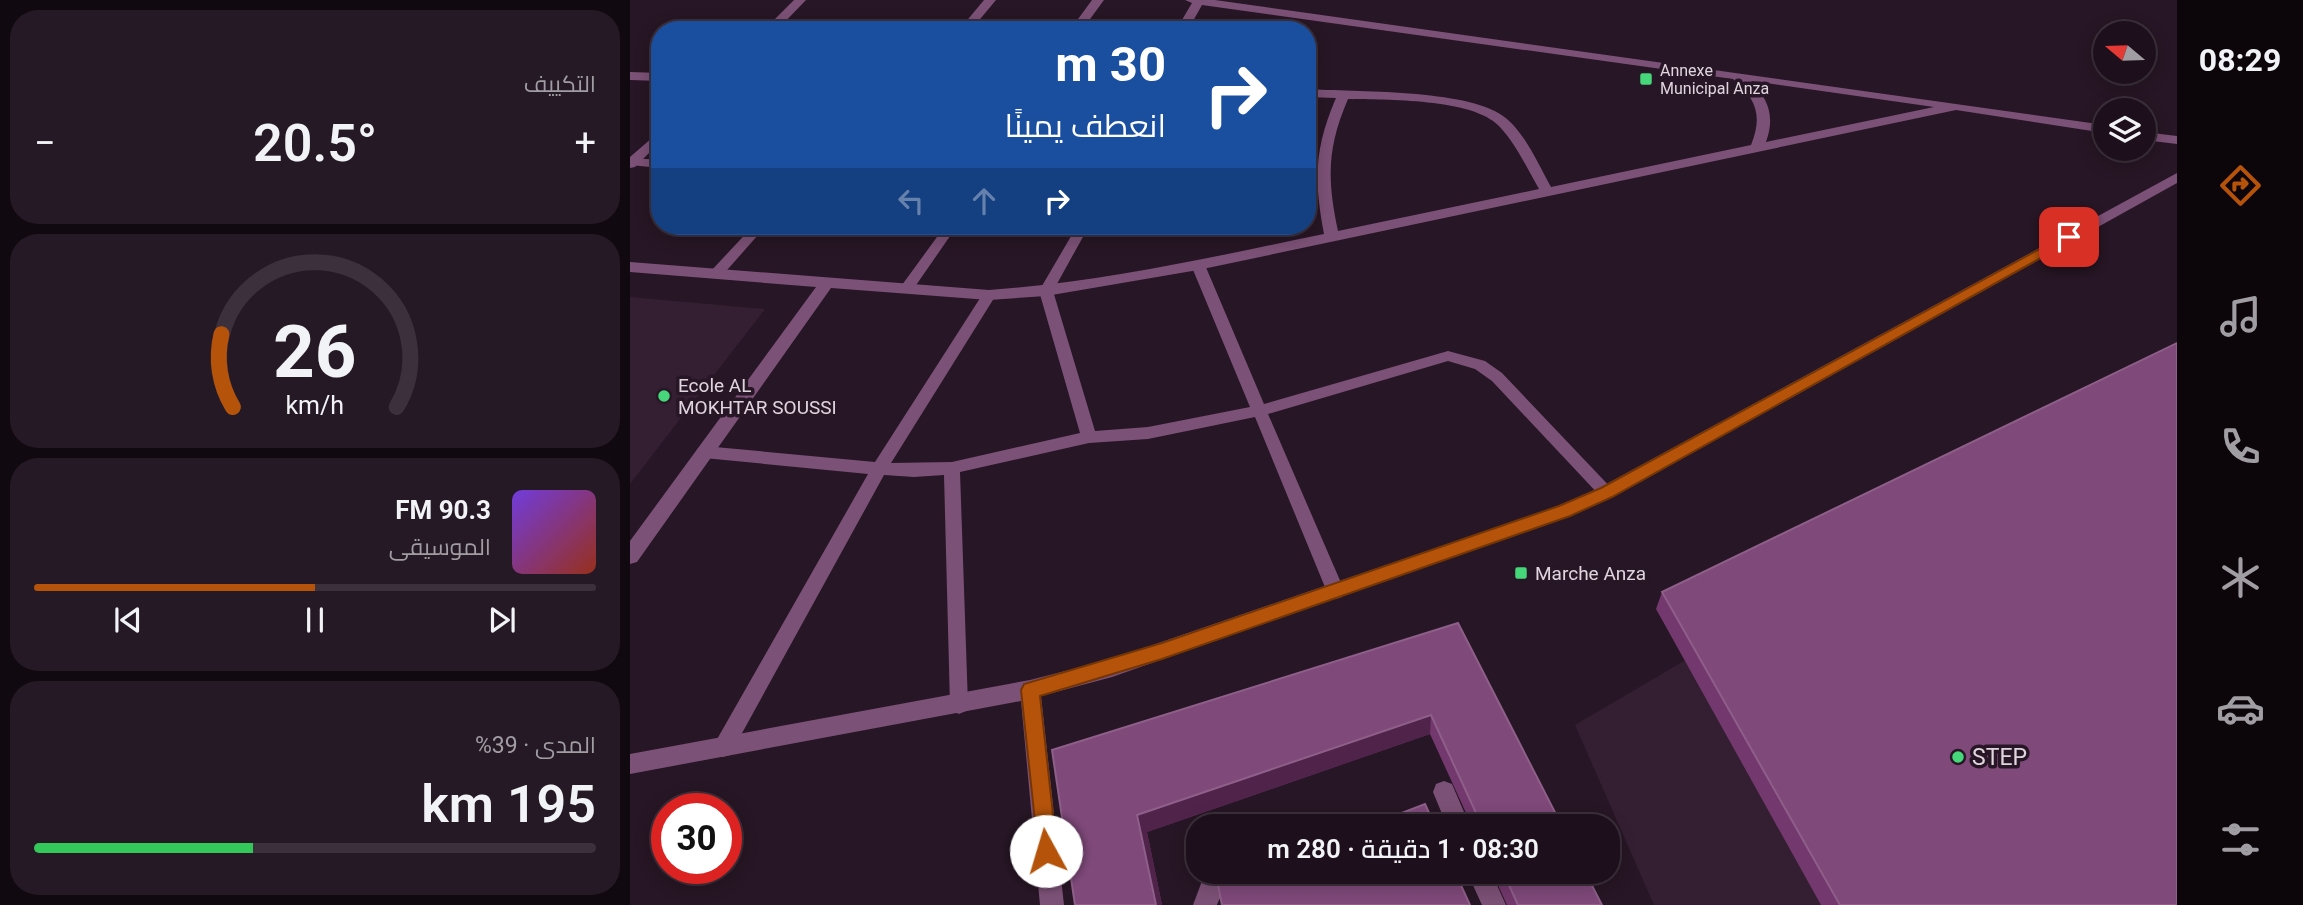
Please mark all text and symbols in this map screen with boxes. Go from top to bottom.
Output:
north arrow [2093,21,2156,84]
map controls [2093,21,2156,161]
text: 30 m [1055,36,1166,93]
text: 08:29 [2199,41,2281,79]
icon: right [1190,49,1281,140]
place label: Annexe Municipal Anza [1660,61,1769,98]
text: التكييف [524,71,596,98]
marker: Annexe Municipal Anza [1638,71,1654,87]
button: layers [2093,98,2156,161]
text: انعطف يمينًا [1004,107,1166,145]
text: 20.5° [253,113,377,174]
text: − [34,121,56,165]
text: + [574,121,596,165]
icon: directions [2216,161,2265,210]
icon: left [892,182,930,220]
icon: ahead [965,182,1003,220]
icon: right [1038,182,1076,220]
pin [2039,207,2099,267]
icon: arrive [2050,218,2088,256]
icon: music [2216,292,2265,341]
text: 26 [273,309,357,395]
place label: Ecole AL MOKHTAR SOUSSI [678,374,837,419]
marker: Ecole AL MOKHTAR SOUSSI [656,388,672,404]
text: km/h [286,390,344,419]
icon: phone [2216,422,2265,471]
text: 90.3 FM [395,495,491,525]
text: الموسيقى [389,534,491,561]
icon: climate [2216,553,2265,602]
place label: Marche Anza [1535,562,1646,585]
marker: Marche Anza [1513,565,1529,581]
icon: previous [109,601,147,639]
icon: pause [296,601,334,639]
icon: next [483,601,521,639]
icon: car [2216,684,2265,733]
text: المدى · 39% [475,732,596,759]
place label: STEP [1972,744,2027,771]
marker: STEP [1950,749,1966,765]
text: 195 km [421,774,596,835]
speed limit sign: 30 [651,793,742,884]
position arrow [1009,814,1083,888]
icon: filters [2216,815,2265,864]
text: 08:30 · 1 دقيقة · 280 m [1267,834,1539,864]

